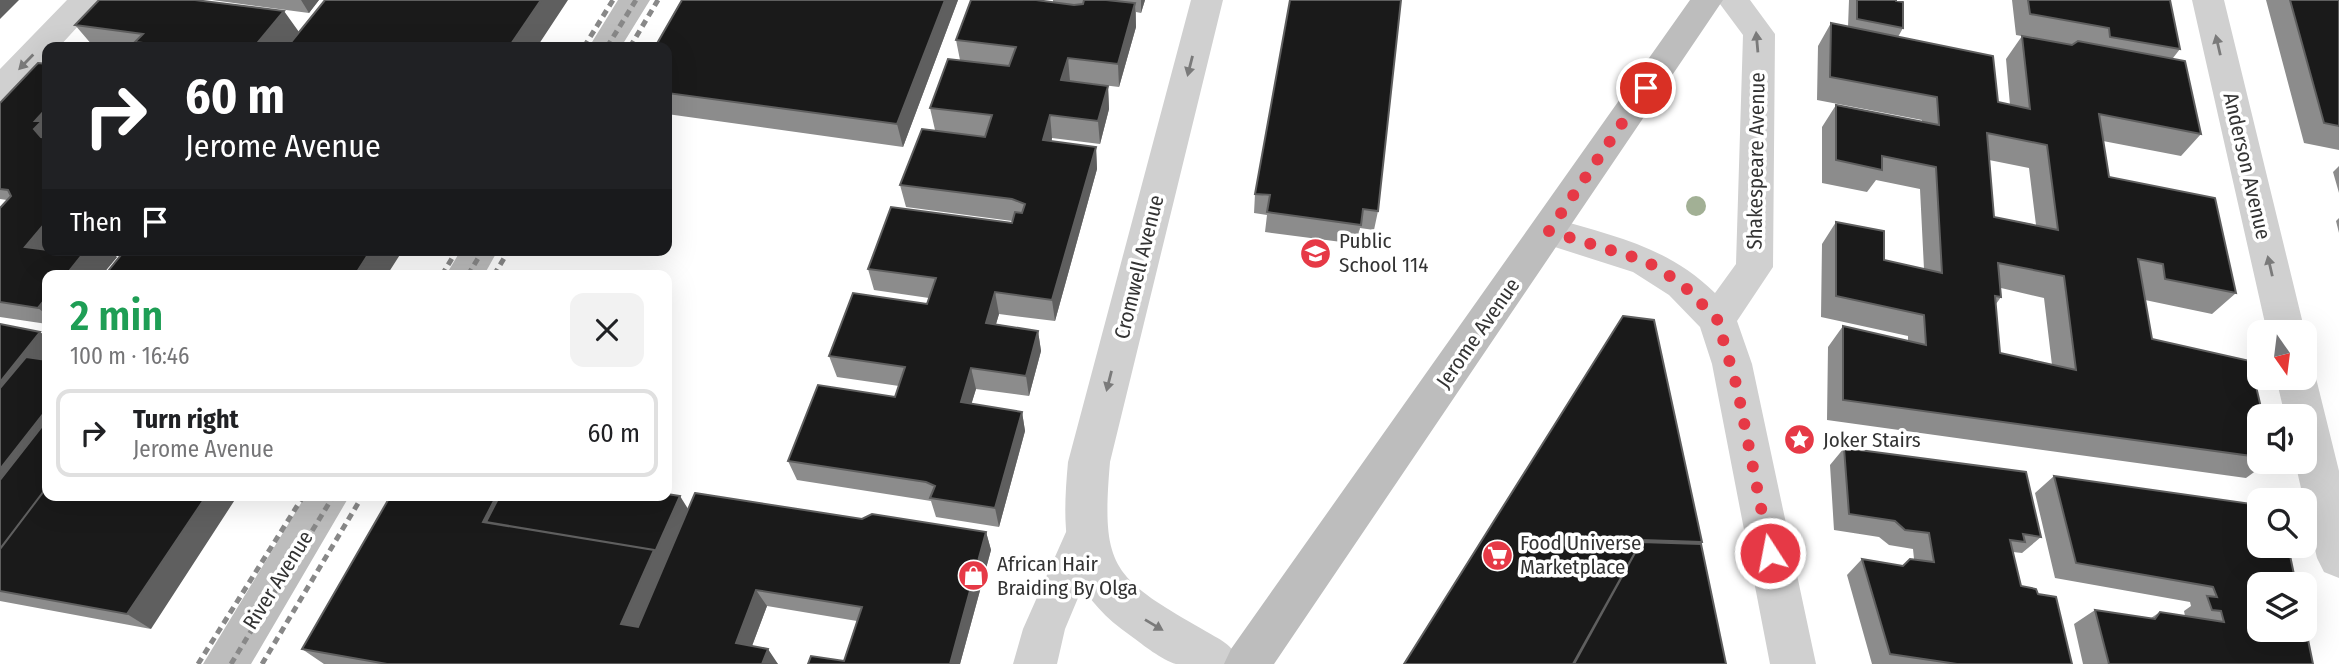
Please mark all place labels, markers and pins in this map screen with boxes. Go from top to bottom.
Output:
pin [1616,58,1676,118]
place label: Public School 114 [1339,228,1428,278]
school or university icon: Public School 114 [1299,236,1333,270]
place icon: Joker Stairs [1783,423,1817,457]
place label: Joker Stairs [1823,427,1921,453]
place label: Food Universe Marketplace [1520,530,1641,580]
supermarket icon: Food Universe Marketplace [1480,538,1514,572]
place label: African Hair Braiding By Olga [997,551,1137,601]
shop icon: African Hair Braiding By Olga [957,559,991,593]

